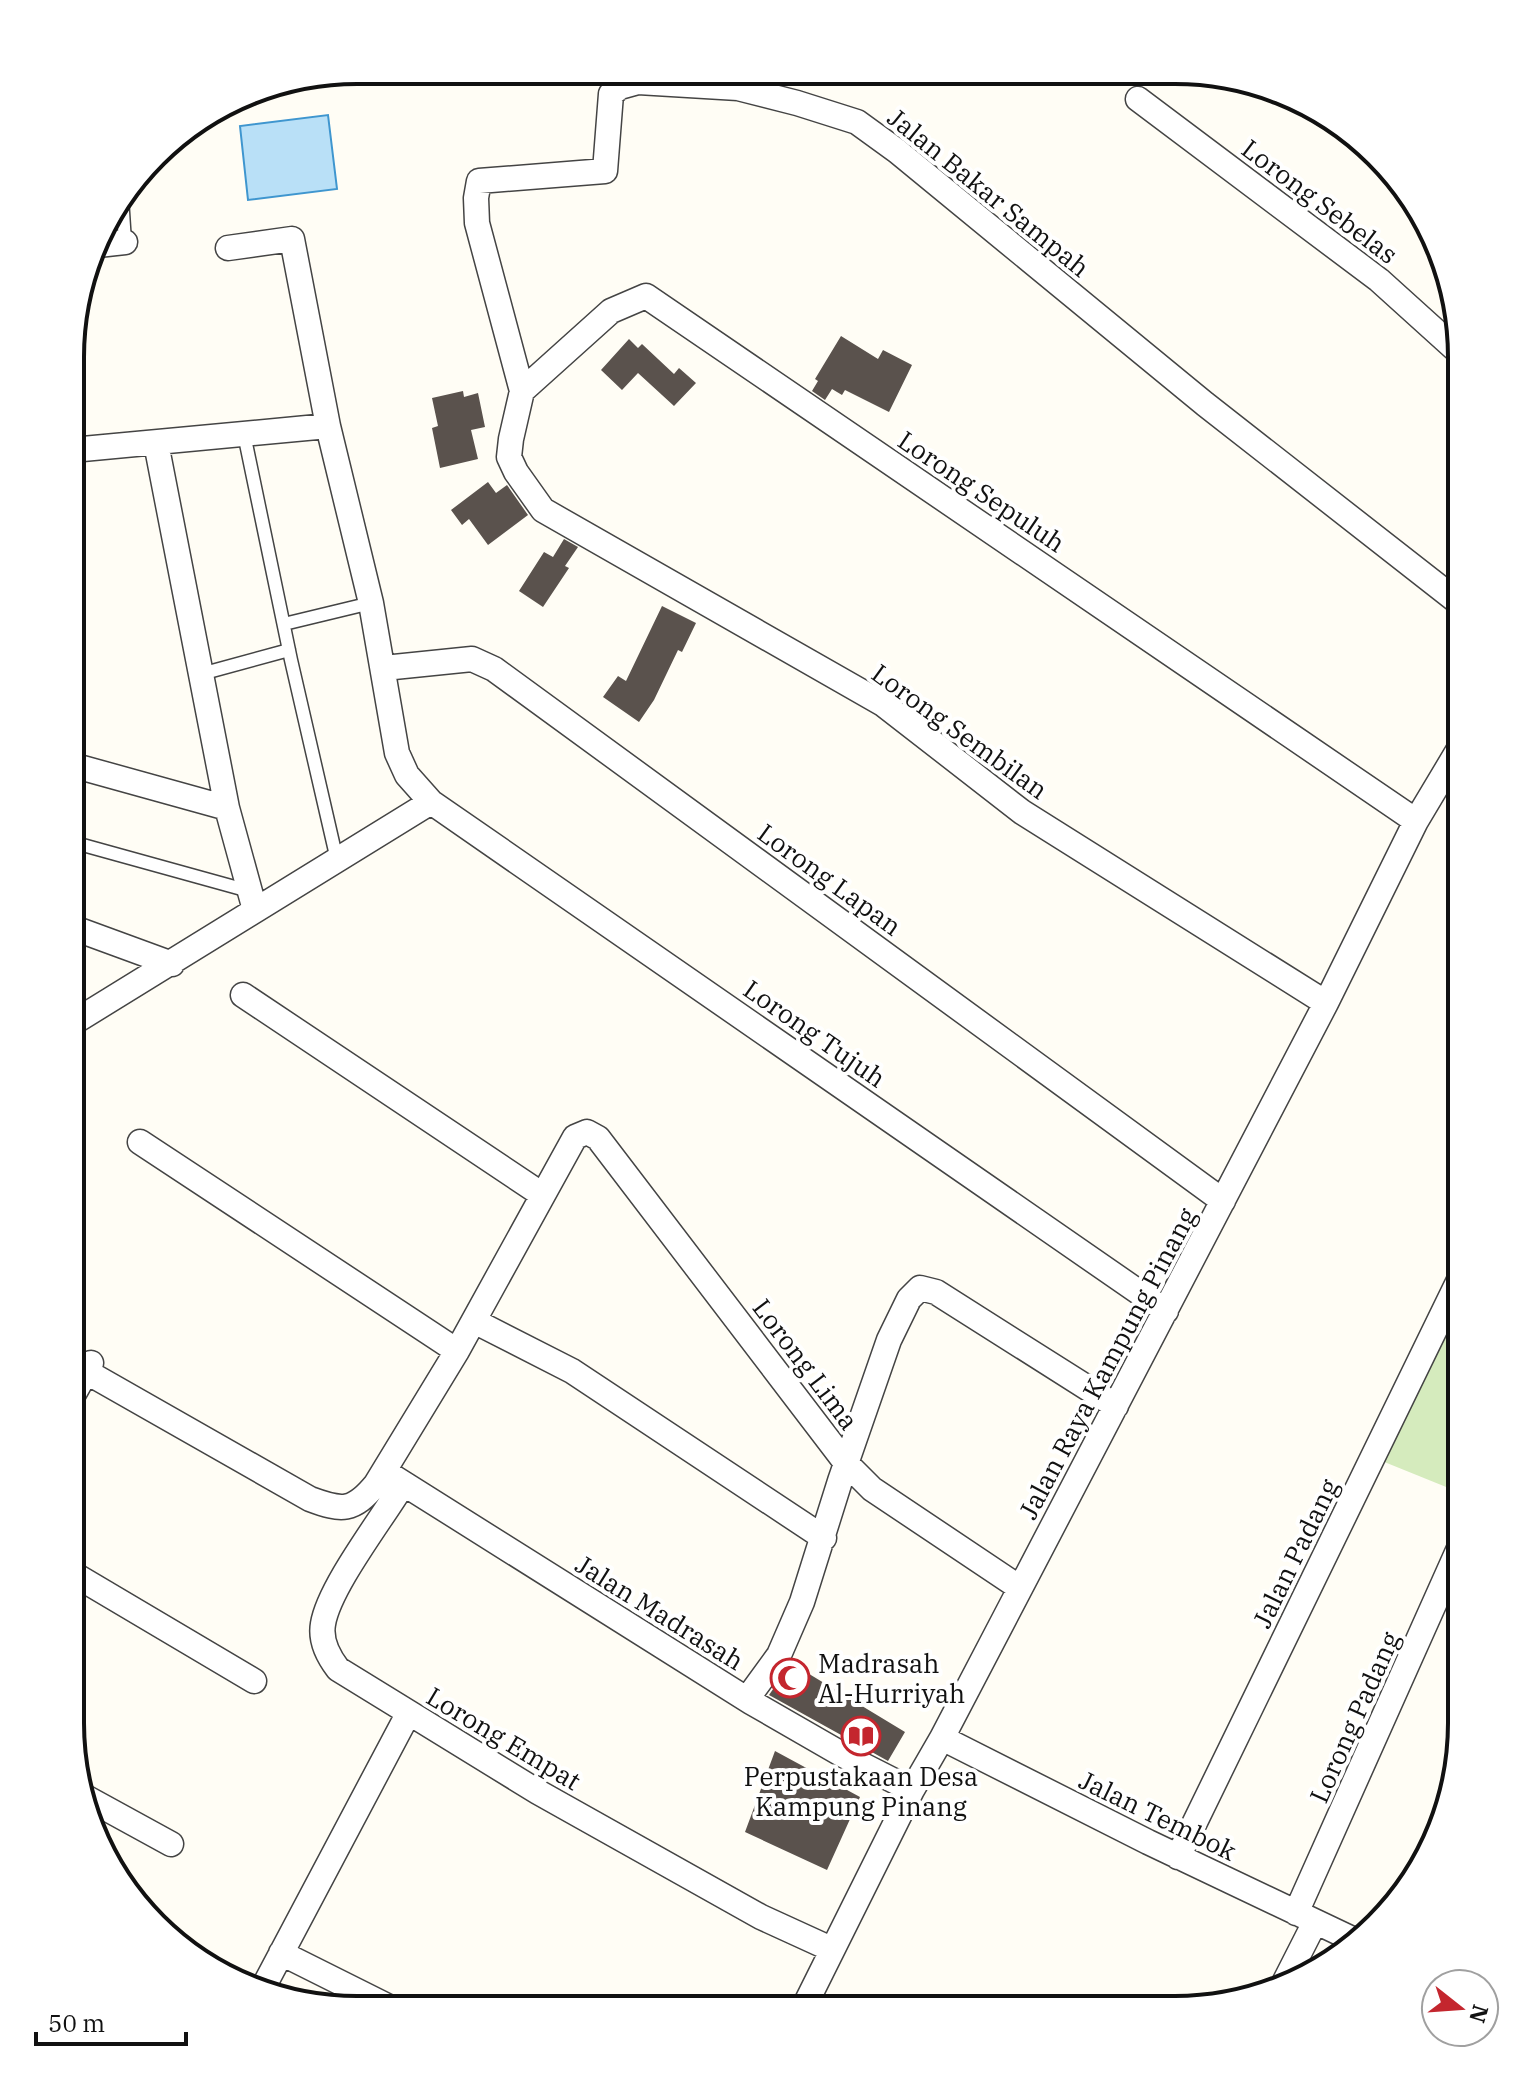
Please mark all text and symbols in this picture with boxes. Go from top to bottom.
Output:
street label: Jalan Bakar Sampah [881,100,1097,284]
street label: Lorong Sebelas [1235,131,1405,271]
street label: Lorong Sepuluh [892,423,1072,559]
street label: Lorong Sembilan [865,656,1055,806]
street label: Lorong Lapan [751,815,909,943]
street label: Lorong Tujuh [737,972,893,1094]
street label: Jalan Raya Kampung Pinang [1010,1202,1204,1524]
street label: Lorong Lima [746,1292,866,1436]
street label: Jalan Padang [1244,1473,1346,1633]
street label: Jalan Madrasah [570,1547,750,1677]
street label: Lorong Padang [1301,1626,1407,1808]
place label: Madrasah Al-Hurriyah [818,1646,965,1710]
mosque icon: Madrasah Al-Hurriyah [769,1657,811,1699]
street label: Lorong Empat [421,1679,587,1797]
library icon: Perpustakaan Desa Kampung Pinang [840,1715,882,1757]
place label: Perpustakaan Desa Kampung Pinang [744,1759,978,1823]
street label: Jalan Tembok [1074,1762,1242,1868]
north arrow [1420,1968,1500,2048]
scale bar [36,1996,186,2046]
text: N [1463,2001,1496,2027]
text: 50 m [48,2007,105,2039]

